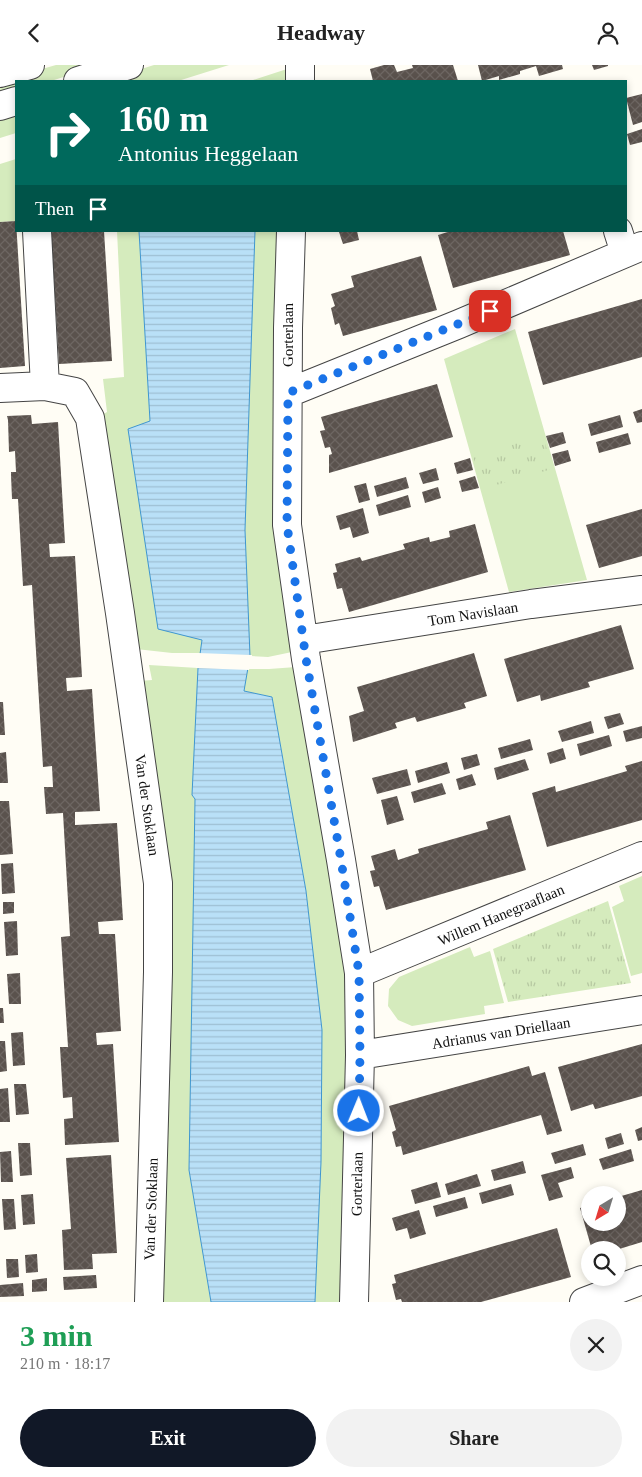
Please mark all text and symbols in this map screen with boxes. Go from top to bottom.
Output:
icon: back [20,19,48,47]
icon: person [594,19,622,47]
text: Headway [277,20,365,45]
icon: right [35,100,100,165]
text: 160 m [118,100,208,139]
text: Antonius Heggelaan [118,141,298,166]
icon: arrive [84,195,112,223]
text: Then [35,198,74,219]
pin [469,290,511,332]
icon: arrive [476,297,504,325]
street label: Gorterlaan [280,302,296,367]
street label: Tom Navislaan [427,599,520,629]
street label: Van der Stoklaan [132,753,162,857]
street label: Willem Hanegraaflaan [435,881,567,949]
street label: Adrianus van Driellaan [431,1014,572,1052]
position arrow [332,1084,384,1136]
street label: Gorterlaan [348,1151,366,1216]
street label: Van der Stoklaan [141,1157,161,1260]
north arrow [581,1186,626,1231]
map controls [581,1186,626,1286]
button: search [581,1241,626,1286]
text: 3 min [20,1319,93,1352]
button: close [570,1319,622,1371]
text: 210 m · 18:17 [20,1355,110,1372]
button: Exit [20,1409,316,1467]
button: Share [326,1409,622,1467]

